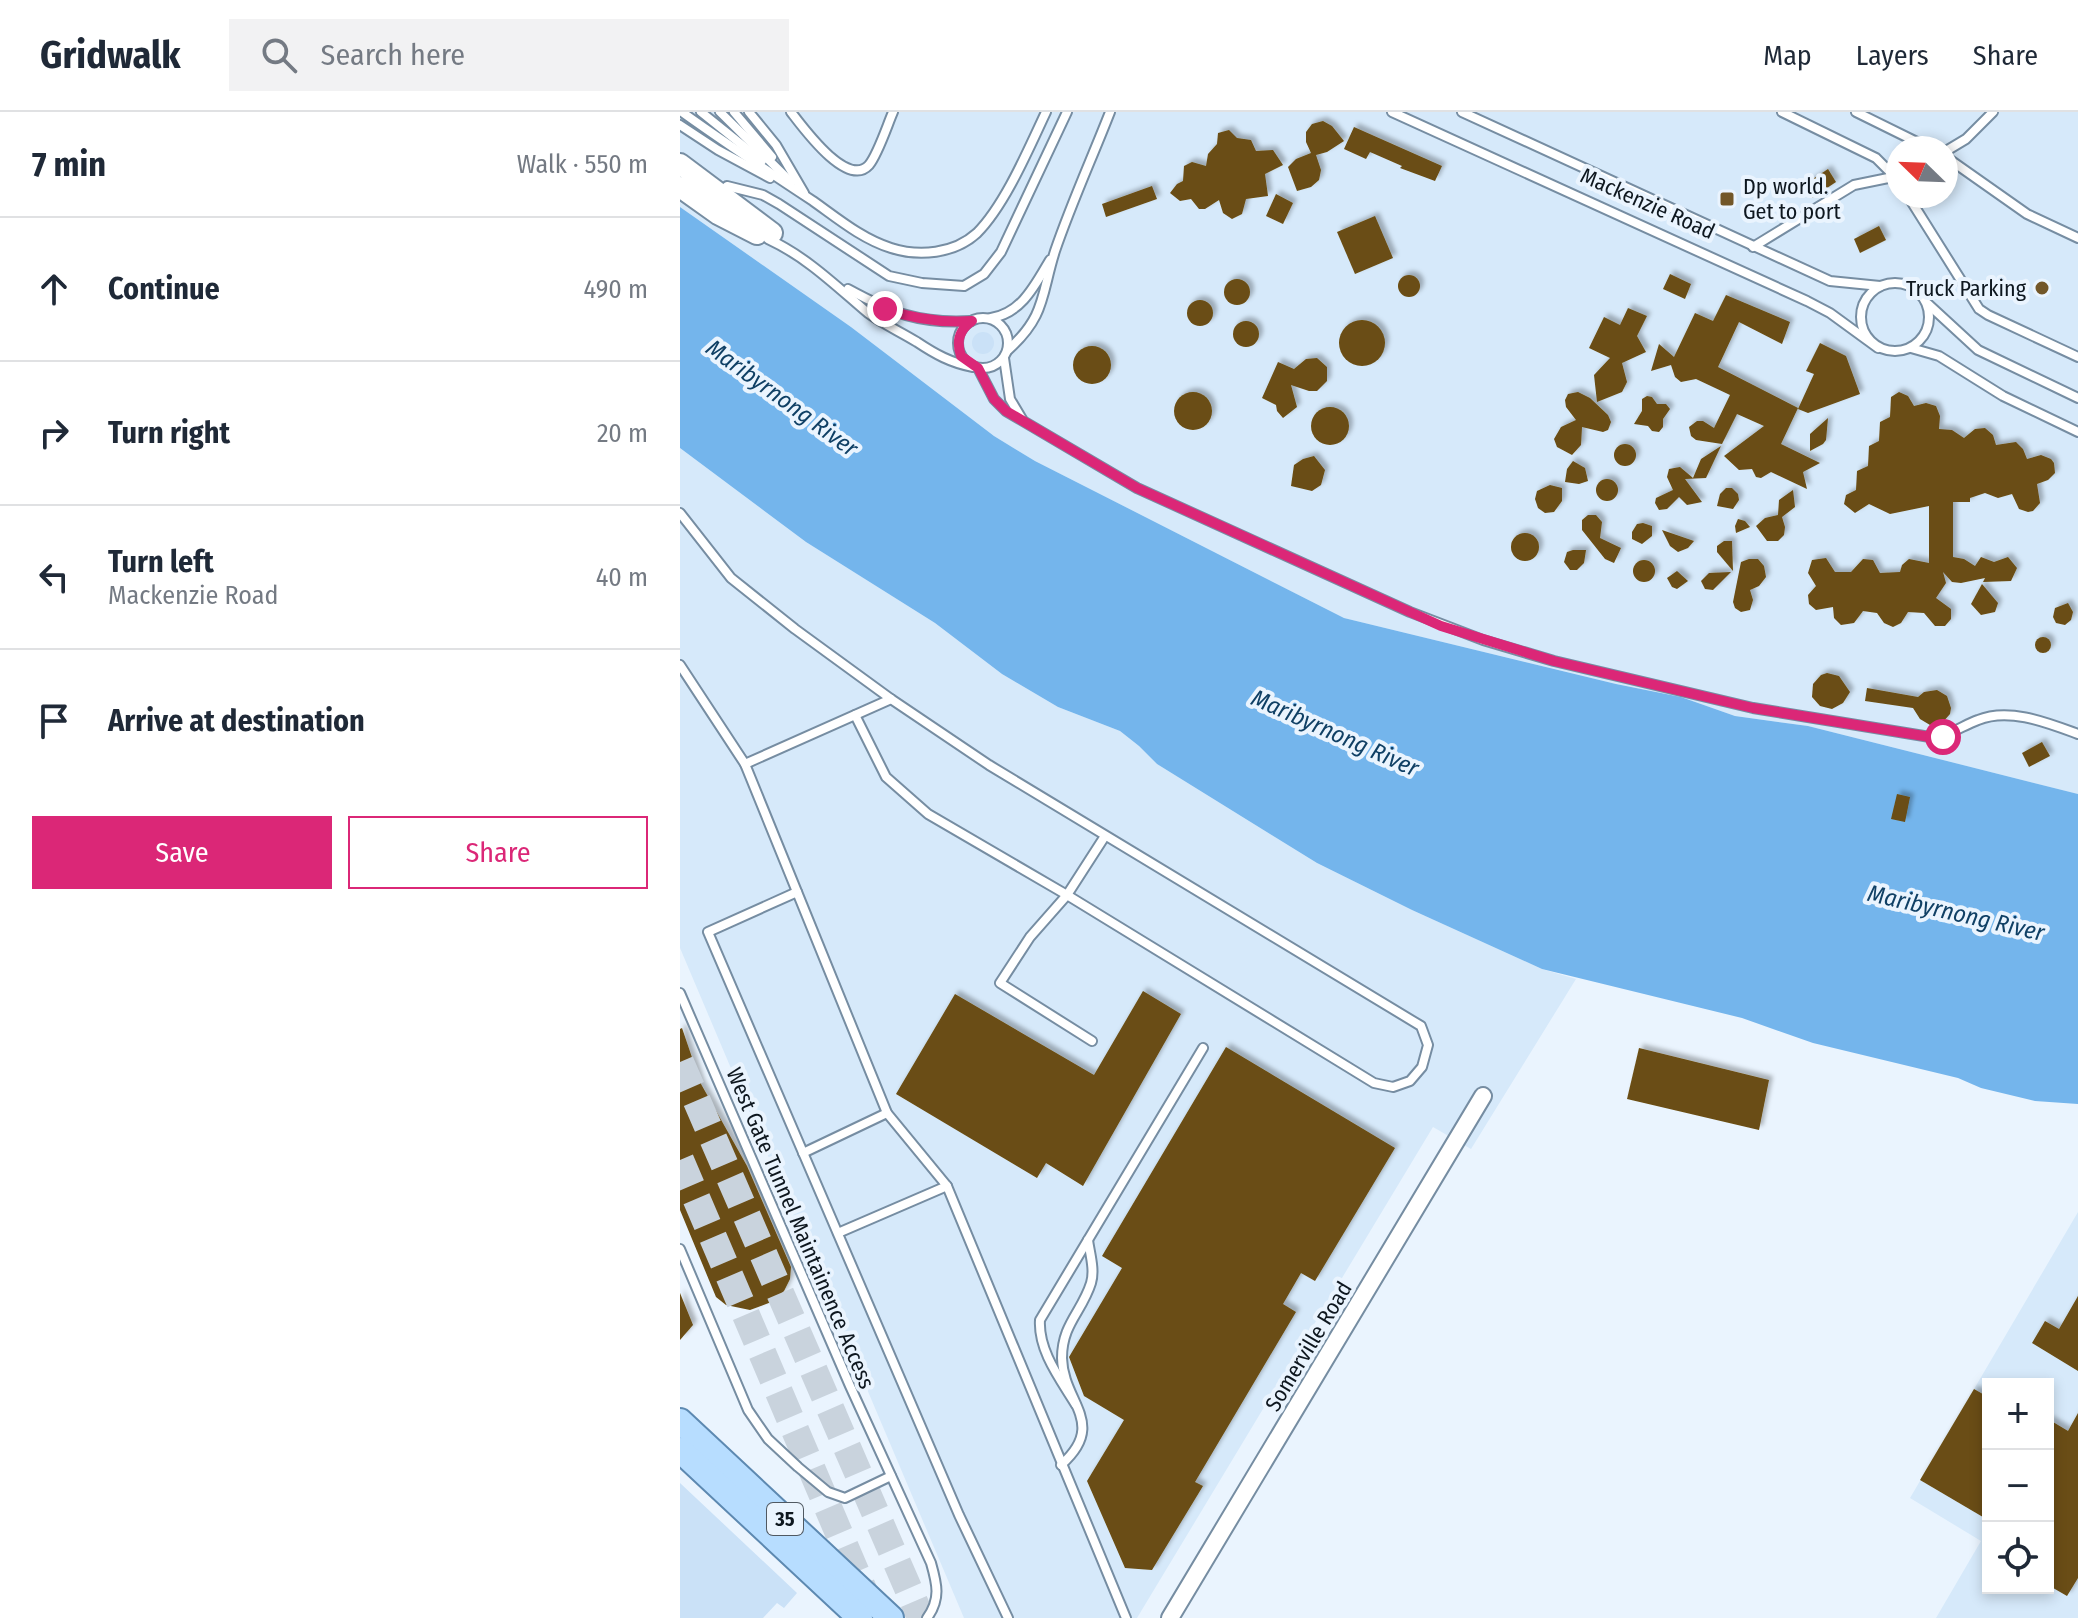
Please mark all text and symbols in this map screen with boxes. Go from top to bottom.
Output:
search box [229,19,789,91]
text: Gridwalk [40,32,181,78]
icon: search [257,33,301,77]
text: Search here [321,37,465,73]
text: Map [1763,39,1812,72]
text: Layers [1856,39,1929,72]
text: Share [1973,39,2038,72]
north arrow [1886,136,1958,208]
text: 7 min [32,144,106,185]
text: Walk · 550 m [517,149,648,180]
street label: Mackenzie Road [1576,162,1719,245]
place label: Dp world. Get to port [1743,173,1841,225]
marker: Dp world. Get to port [1718,190,1736,208]
icon: ahead [32,267,76,311]
text: Continue [108,271,220,307]
text: 490 m [584,274,648,305]
place label: Truck Parking [1906,275,2027,302]
marker: Truck Parking [2033,279,2051,297]
route end [867,291,903,327]
water label: Maribyrnong River [701,334,864,463]
icon: right [32,411,76,455]
text: Turn right [108,415,230,451]
text: 20 m [597,418,648,449]
text: Turn left [108,544,214,580]
icon: left [32,555,76,599]
text: 40 m [596,562,648,593]
text: Mackenzie Road [108,580,278,611]
water label: Maribyrnong River [1247,684,1424,783]
icon: arrive [32,699,76,743]
text: Arrive at destination [108,703,365,739]
route start [1925,719,1961,755]
button: Save [32,816,332,889]
button: Share [348,816,648,889]
water label: Maribyrnong River [1865,879,2048,947]
street label: West Gate Tunnel Maintainence Access [721,1064,881,1393]
street label: Somerville Road [1259,1277,1358,1416]
map controls [1982,1378,2054,1594]
button: + [1982,1378,2054,1450]
button: − [1982,1450,2054,1522]
road number: 35 [767,1503,803,1535]
button: locate [1982,1522,2054,1594]

